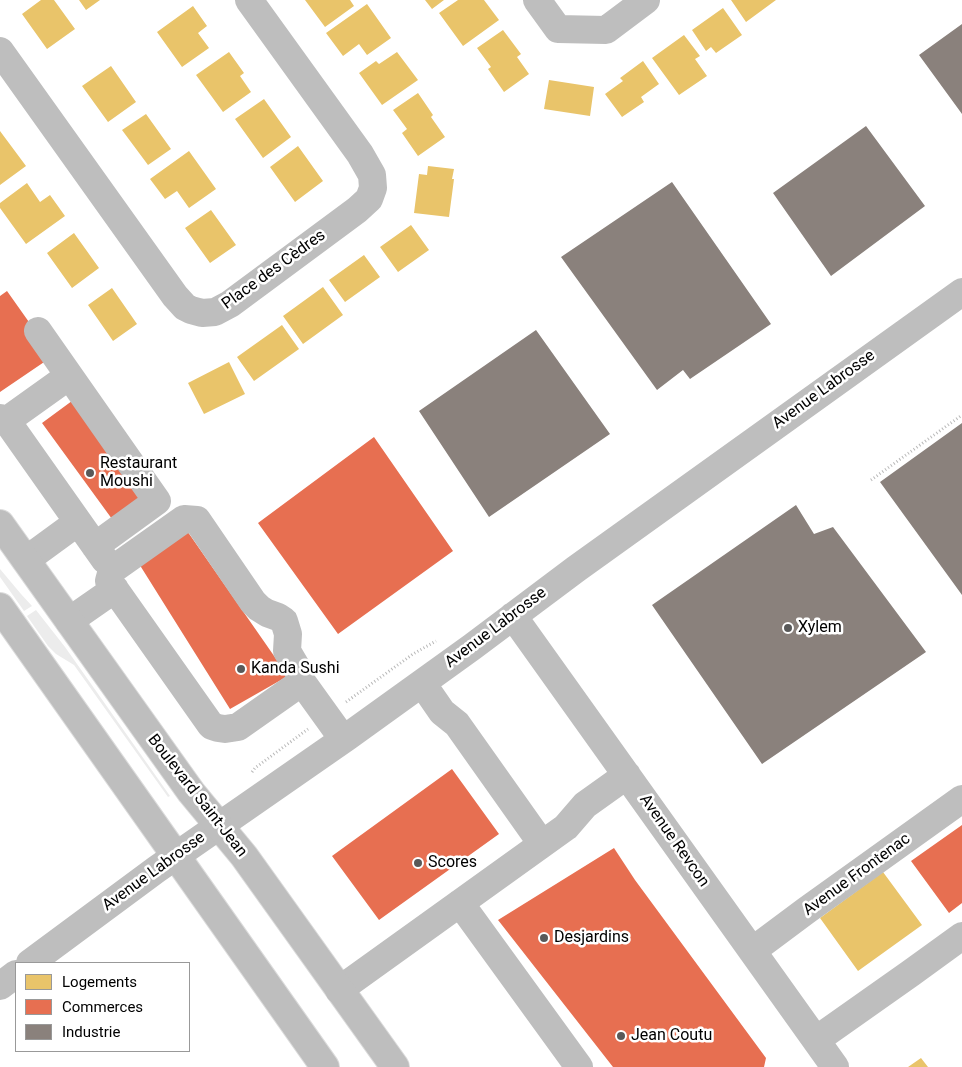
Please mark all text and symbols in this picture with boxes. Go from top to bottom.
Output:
street label: Place des Cèdres [219,226,329,314]
street label: Avenue Labrosse [769,346,879,434]
place label: Restaurant Moushi [100,454,177,492]
marker: Restaurant Moushi [84,467,96,479]
street label: Avenue Labrosse [442,584,550,672]
place label: Xylem [798,618,842,638]
marker: Xylem [782,622,794,634]
place label: Kanda Sushi [251,659,340,679]
marker: Kanda Sushi [235,663,247,675]
street label: Boulevard Saint-Jean [143,731,251,861]
street label: Avenue Revcon [635,791,713,891]
street label: Avenue Labrosse [99,828,209,916]
street label: Avenue Frontenac [800,830,914,920]
place label: Scores [428,853,477,873]
marker: Scores [412,857,424,869]
place label: Desjardins [554,928,629,948]
marker: Desjardins [538,932,550,944]
legend [15,962,190,1052]
text: Logements [62,973,137,991]
text: Commerces [62,998,143,1016]
text: Industrie [62,1023,120,1041]
place label: Jean Coutu [631,1026,712,1046]
marker: Jean Coutu [615,1030,627,1042]

